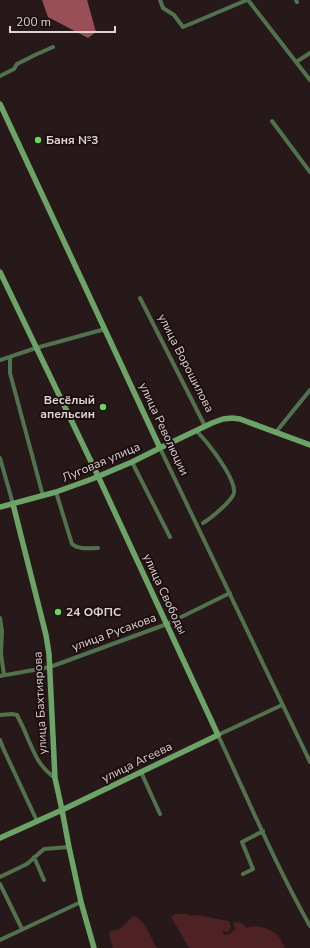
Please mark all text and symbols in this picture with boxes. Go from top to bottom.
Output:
scale bar [10,8,115,34]
text: 200 m [16,14,51,30]
place label: Баня №3 [46,132,99,148]
marker: Баня №3 [33,135,43,145]
street label: улица Ворошилова [154,311,218,415]
street label: улица Революции [135,380,193,478]
place label: Весёлый апельсин [40,392,95,422]
marker: Весёлый апельсин [98,402,108,412]
street label: Луговая улица [60,438,142,486]
street label: улица Свободы [139,551,191,637]
place label: 24 ОФПС [66,604,121,620]
marker: 24 ОФПС [53,607,63,617]
street label: улица Русакова [70,609,158,655]
street label: улица Бахтиярова [29,651,51,755]
street label: улица Агеева [99,738,175,786]

